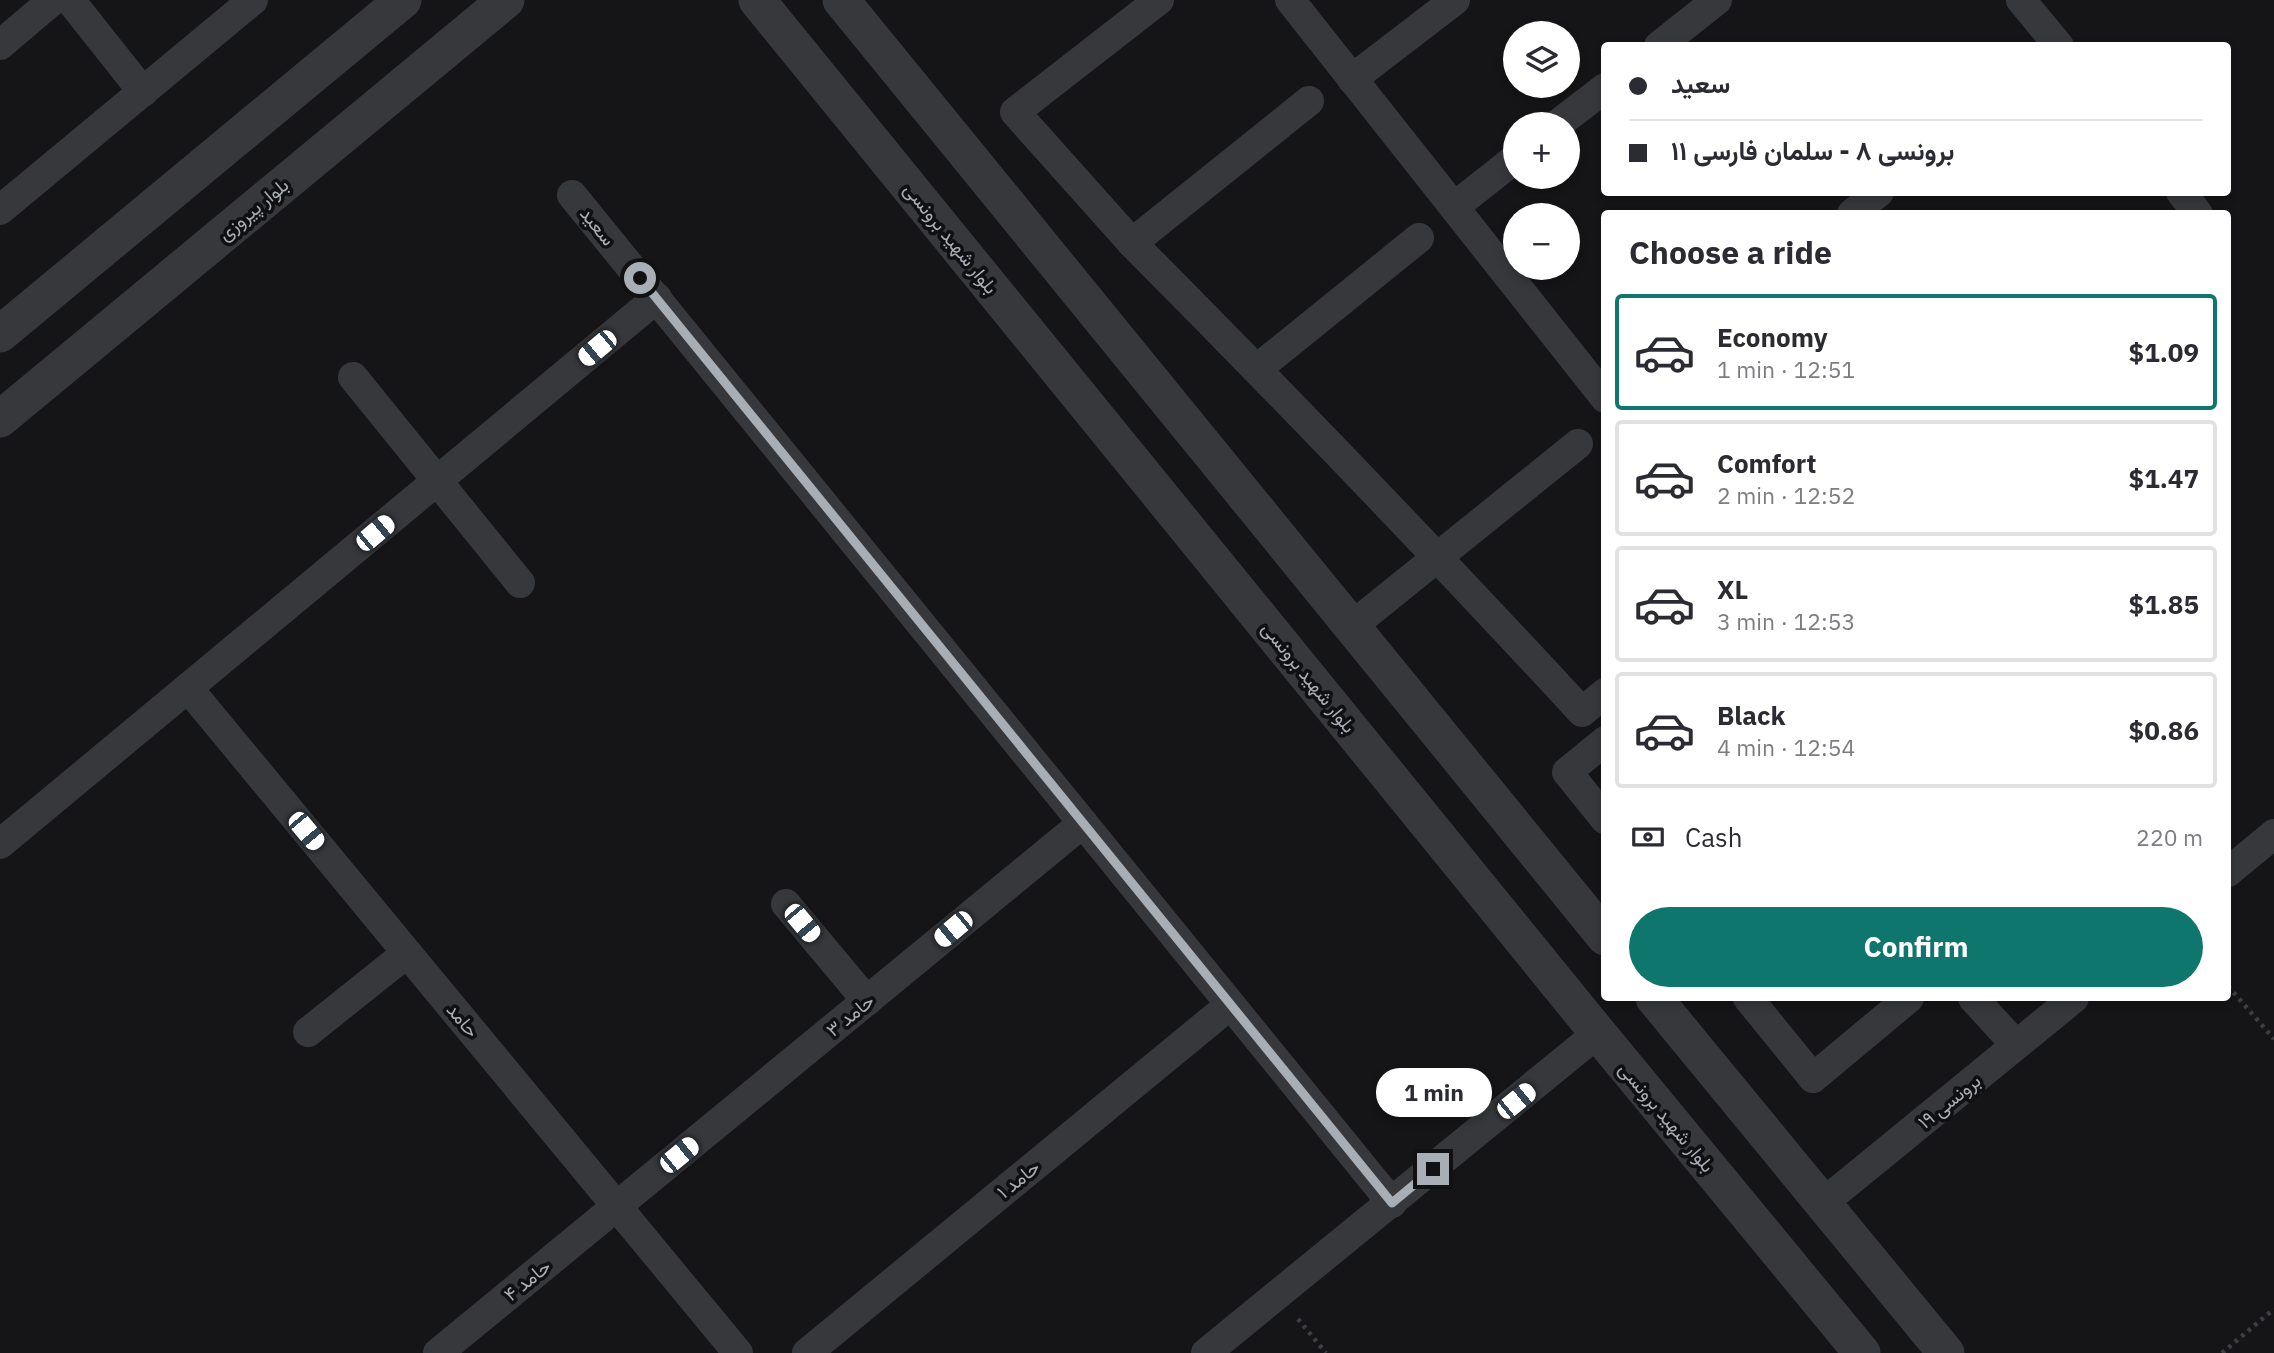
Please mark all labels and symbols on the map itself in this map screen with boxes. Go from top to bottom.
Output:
street label: بلوار پیروزی [213,172,295,247]
street label: بلوار شهید برونسی [899,177,1003,299]
street label: سعید [575,202,621,250]
route start [624,262,656,294]
car [575,326,620,370]
car [353,511,398,555]
street label: بلوار شهید برونسی [1257,616,1361,738]
car [285,808,328,854]
car [781,900,824,946]
car [931,907,976,951]
street label: حامد ۳ [821,988,879,1042]
street label: حامد [442,998,484,1042]
street label: بلوار شهید برونسی [1614,1057,1720,1177]
callout: 1 min [1375,1068,1491,1116]
street label: برونسی ۱۹ [1913,1068,1985,1134]
car [1494,1080,1539,1122]
car [657,1134,702,1176]
route end [1417,1153,1449,1185]
street label: حامد ۱ [992,1155,1044,1203]
street label: حامد ۴ [499,1254,555,1306]

